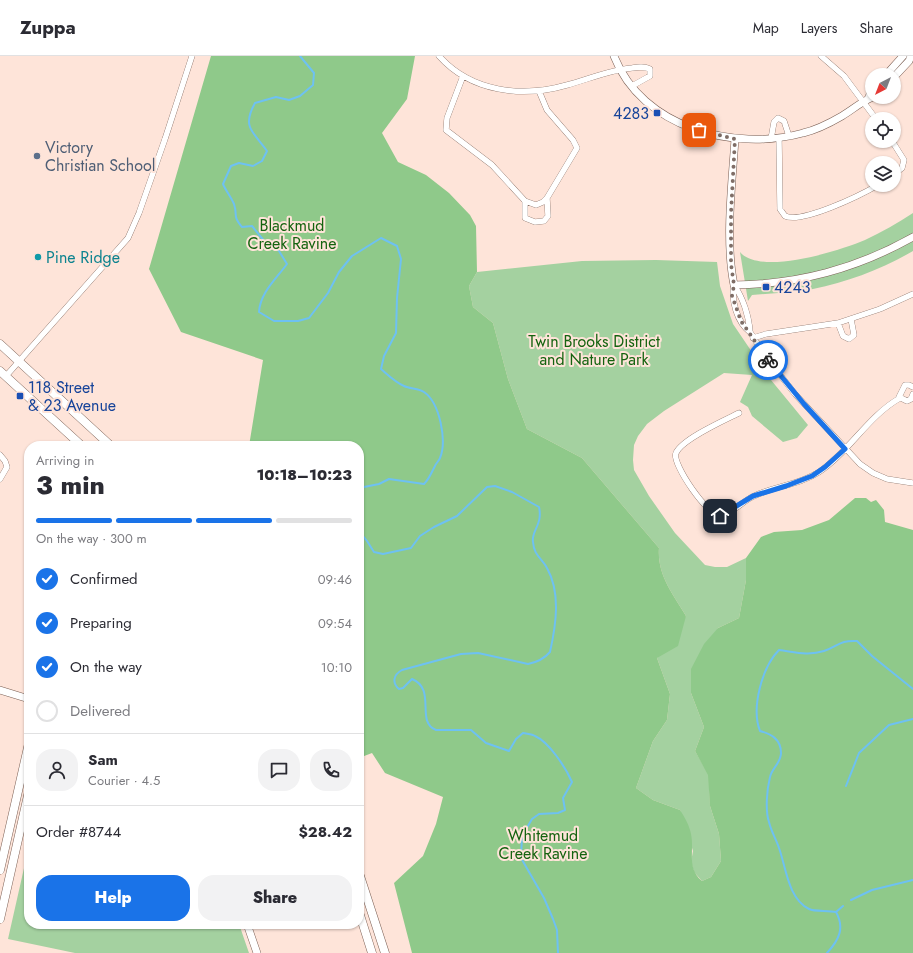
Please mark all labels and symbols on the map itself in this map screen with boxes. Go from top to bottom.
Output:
north arrow [865,68,901,104]
place label: 4283 [613,102,649,125]
marker: 4283 [652,108,662,118]
pin [682,113,716,147]
place label: Victory Christian School [45,136,155,177]
marker: Victory Christian School [32,151,42,161]
park label: Blackmud Creek Ravine [248,214,336,255]
place label: Pine Ridge [46,246,120,269]
marker: Pine Ridge [33,252,43,262]
place label: 4243 [774,276,811,299]
marker: 4243 [761,282,771,292]
park label: Twin Brooks District and Nature Park [528,330,660,371]
courier [748,340,788,380]
place label: 118 Street & 23 Avenue [28,376,116,417]
marker: 118 Street & 23 Avenue [15,391,25,401]
pin [703,499,737,533]
park label: Whitemud Creek Ravine [499,824,587,865]

